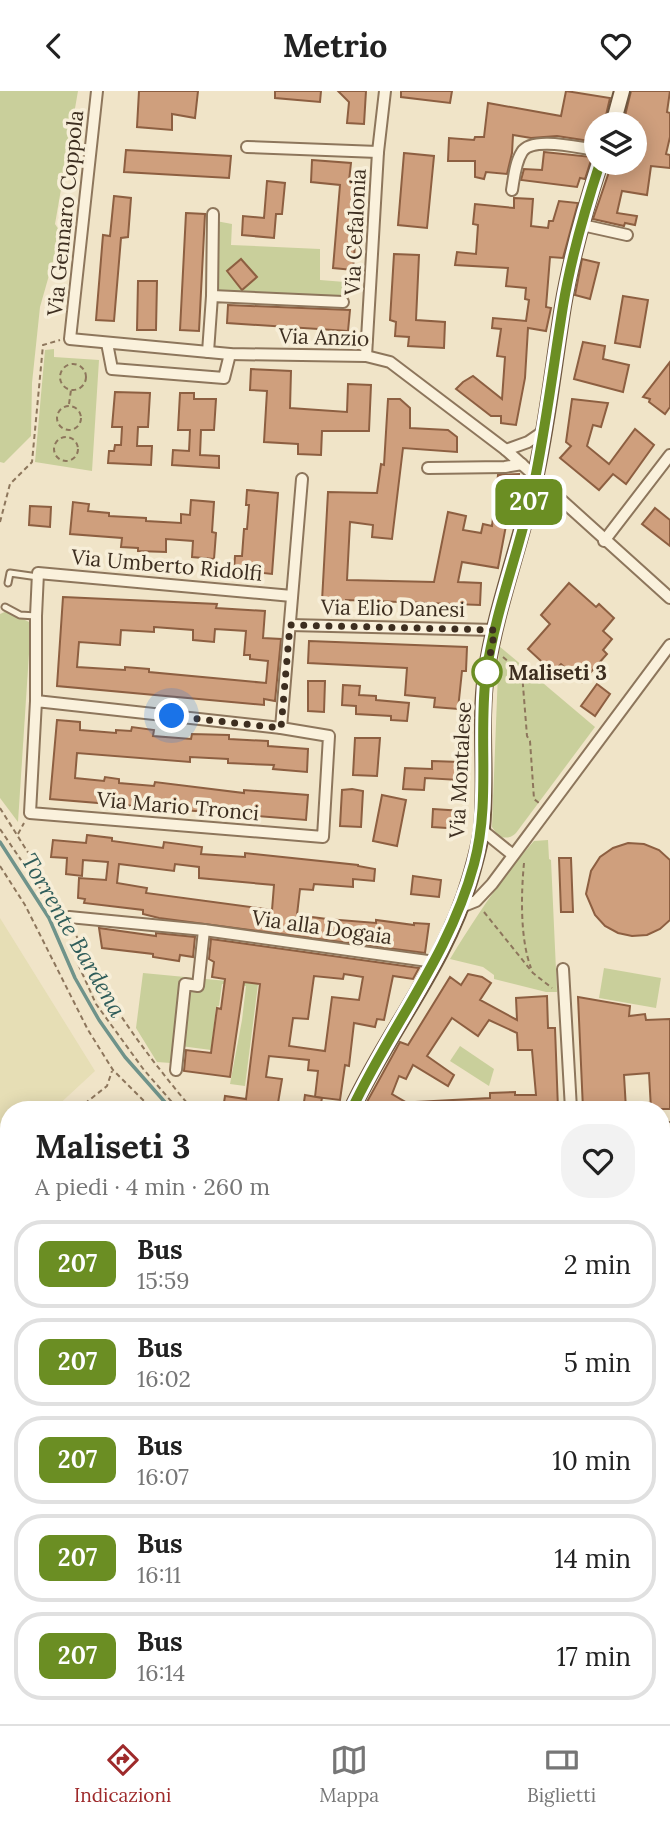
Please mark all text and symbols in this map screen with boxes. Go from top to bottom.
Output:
text: Metrio [283,25,387,66]
icon: back [35,27,73,65]
icon: heart [597,27,635,65]
street label: Via Gennaro Coppola [41,109,89,318]
map controls [584,112,647,175]
button: layers [584,112,647,175]
street label: Via Cefalonia [338,168,372,297]
street label: Via Anzio [277,322,370,352]
line badge: 207 [489,479,569,525]
text: 207 [509,486,549,517]
street label: Via Umberto Ridolfi [69,543,264,587]
street label: Via Elio Danesi [320,593,465,623]
marker: Maliseti 3 [472,657,502,687]
place label: Maliseti 3 [508,659,607,686]
your location [154,698,189,733]
street label: Via Montalese [443,701,477,840]
street label: Via Mario Tronci [95,785,260,827]
water label: Torrente Bardena [15,848,133,1022]
street label: Via alla Dogaia [249,904,394,950]
button: heart [561,1124,635,1198]
text: Maliseti 3 [35,1125,191,1167]
text: A piedi · 4 min · 260 m [35,1172,270,1201]
text: Bus [137,1233,183,1266]
text: 207 [58,1248,97,1279]
text: 2 min [564,1248,631,1281]
text: 15:59 [137,1266,190,1295]
text: Bus [137,1331,183,1364]
text: 207 [58,1346,97,1377]
text: 5 min [564,1346,631,1379]
text: 16:02 [137,1364,191,1393]
text: Bus [137,1429,183,1462]
text: 207 [58,1444,97,1475]
text: 10 min [552,1444,631,1477]
text: 16:07 [137,1462,189,1491]
text: Bus [137,1527,183,1560]
text: 207 [58,1542,97,1573]
text: 14 min [554,1542,631,1575]
text: 16:11 [137,1560,181,1589]
text: Bus [137,1625,183,1658]
text: 207 [58,1640,97,1671]
text: 17 min [556,1640,631,1673]
text: 16:14 [137,1658,185,1687]
tab: Indicazioni [74,1741,171,1807]
tab: Mappa [319,1741,379,1807]
tab: Biglietti [527,1741,596,1807]

